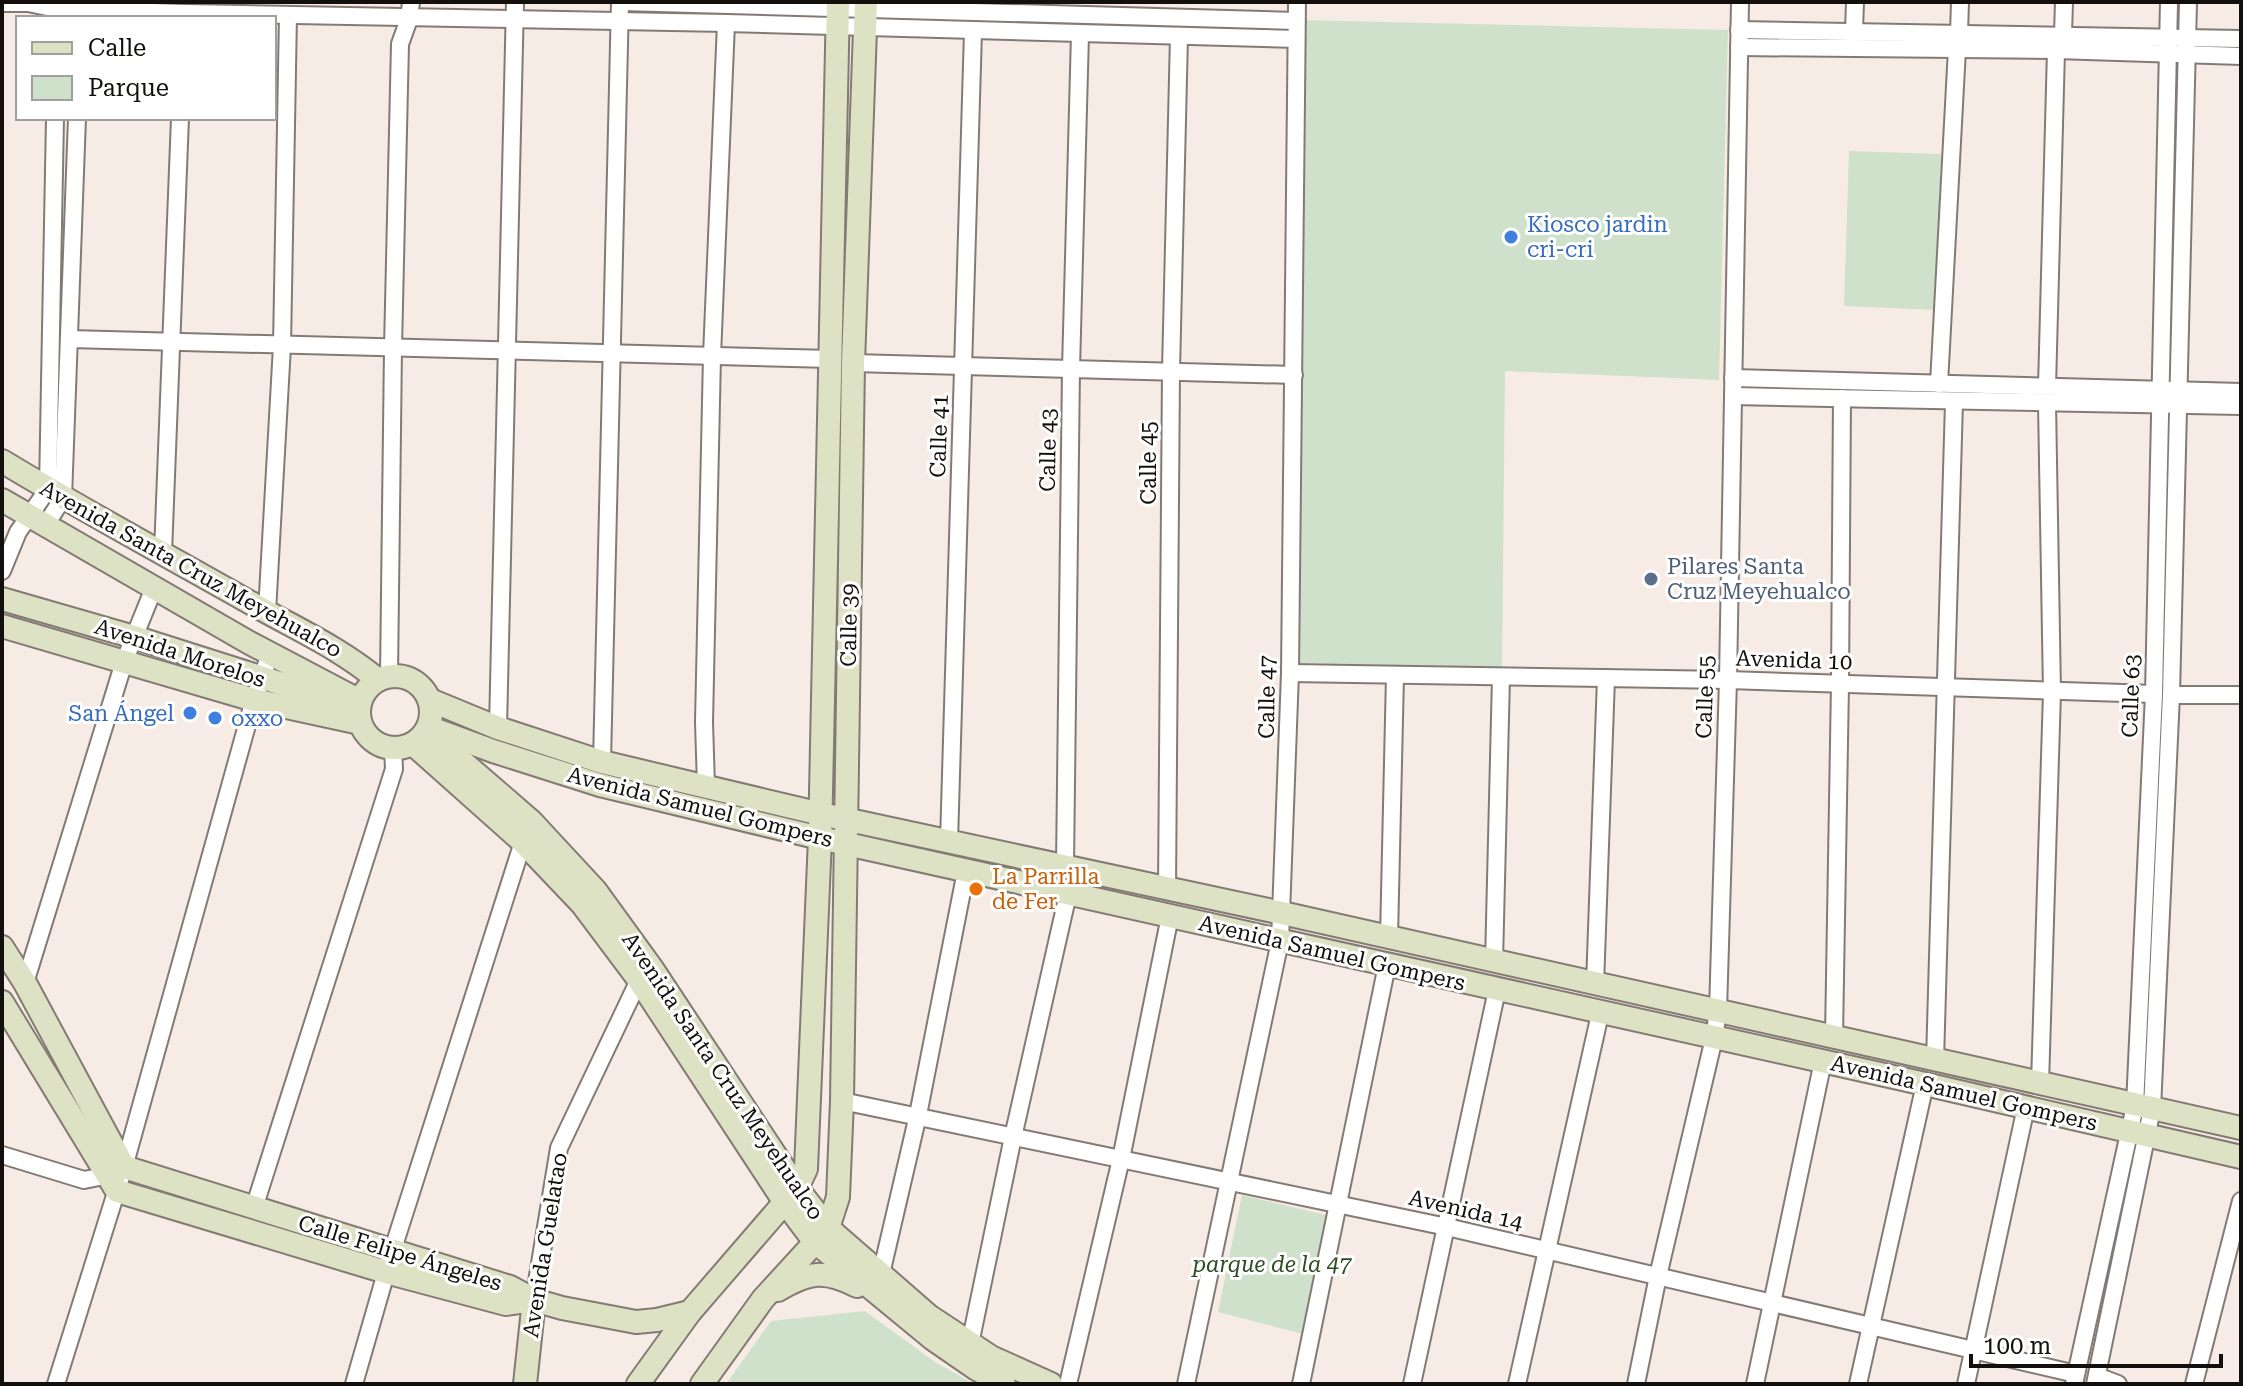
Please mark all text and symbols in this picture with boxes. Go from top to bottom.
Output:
legend [16,16,276,120]
text: Calle [88,34,146,62]
text: Parque [88,74,169,102]
place label: Kiosco jardin cri-cri [1527,212,1668,262]
marker: Kiosco jardin cri-cri [1502,228,1520,246]
street label: Calle 41 [925,394,953,478]
street label: Calle 43 [1035,408,1061,492]
street label: Calle 45 [1136,421,1161,505]
street label: Avenida Santa Cruz Meyehualco [36,475,346,663]
place label: Pilares Santa Cruz Meyehualco [1667,554,1851,604]
marker: Pilares Santa Cruz Meyehualco [1642,570,1660,588]
street label: Calle 39 [836,583,862,667]
street label: Avenida Morelos [92,614,268,692]
street label: Avenida 10 [1735,645,1853,675]
street label: Calle 63 [2117,654,2145,738]
street label: Calle 47 [1254,655,1280,739]
street label: Calle 55 [1691,655,1719,739]
place label: San Ángel [68,700,174,726]
marker: San Ángel [181,704,199,722]
place label: oxxo [231,706,283,731]
marker: oxxo [206,709,224,727]
street label: Avenida Samuel Gompers [565,762,835,852]
place label: La Parrilla de Fer [992,864,1100,914]
marker: La Parrilla de Fer [967,880,985,898]
street label: Avenida Samuel Gompers [1196,910,1468,996]
street label: Avenida Santa Cruz Meyehualco [617,928,829,1224]
street label: Avenida Samuel Gompers [1828,1050,2100,1136]
street label: Avenida Guelatao [518,1151,572,1339]
street label: Avenida 14 [1406,1185,1526,1235]
street label: Calle Felipe Ángeles [295,1209,505,1296]
park label: parque de la 47 [1191,1252,1352,1277]
scale bar [1971,1318,2221,1368]
text: 100 m [1983,1332,2051,1360]

